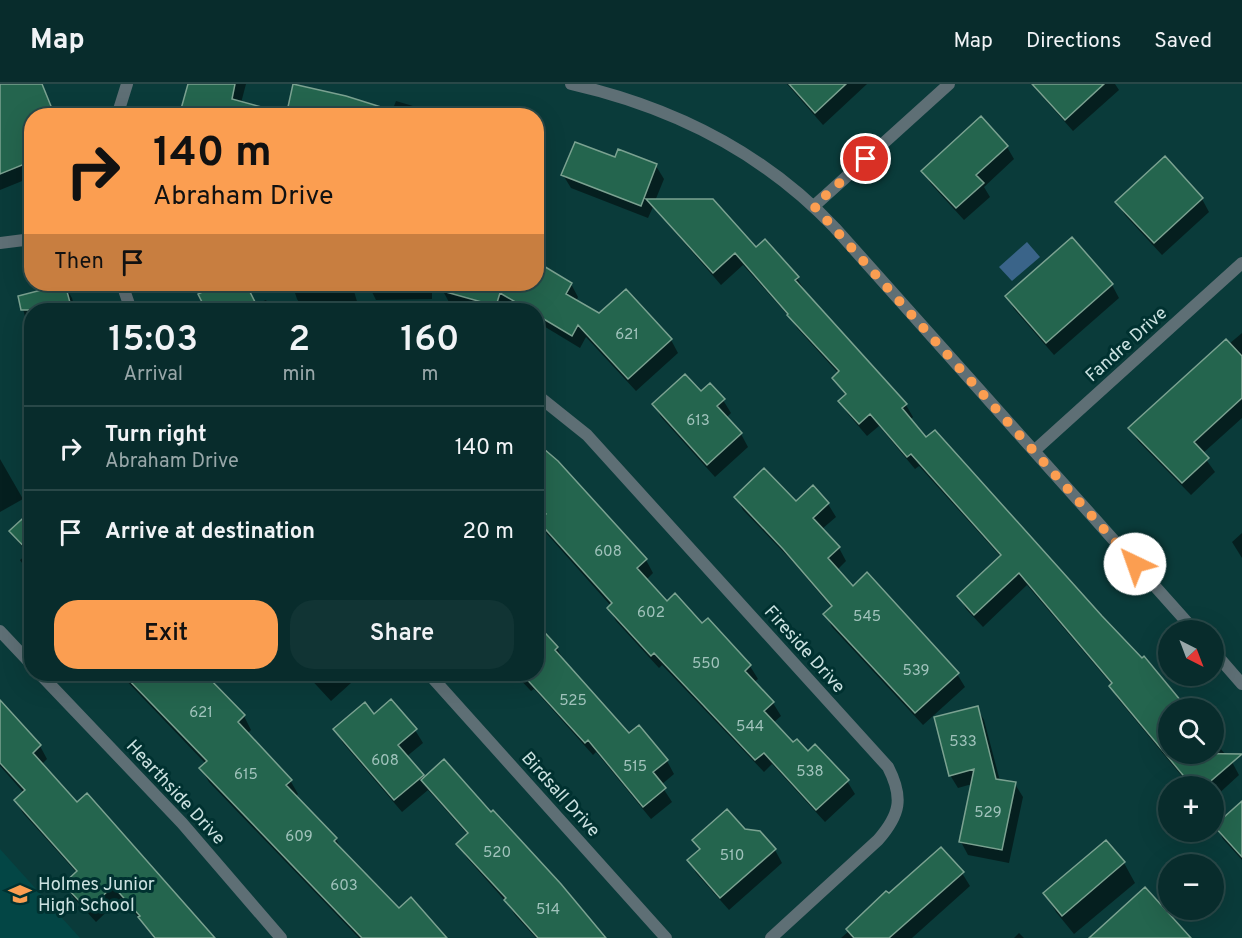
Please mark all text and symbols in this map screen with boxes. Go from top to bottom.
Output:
text: Map [30,23,85,59]
text: Map [953,28,993,55]
text: Directions [1026,28,1121,55]
text: Saved [1154,28,1212,55]
text: 140 m [153,128,272,181]
icon: right [54,132,132,210]
pin [840,133,891,184]
icon: arrive [849,142,882,175]
text: Abraham Drive [153,180,334,214]
icon: arrive [116,246,149,279]
text: Then [54,249,104,276]
street label: Fandre Drive [1081,302,1173,388]
text: 15:03 [108,318,198,364]
text: 2 [288,318,310,364]
text: 160 [400,318,460,364]
house number: 621 [615,326,639,345]
text: Arrival [123,362,183,388]
text: min [283,362,316,388]
text: m [421,362,438,388]
house number: 613 [686,412,710,431]
text: Turn right [105,422,207,449]
icon: right [54,432,87,465]
text: 140 m [455,435,514,462]
text: Abraham Drive [105,449,239,475]
icon: arrive [54,516,87,549]
text: Arrive at destination [105,519,315,546]
text: 20 m [463,519,514,546]
position arrow [1103,532,1167,596]
house number: 608 [594,543,622,562]
button: Exit [54,600,278,669]
button: Share [290,600,514,669]
street label: Fireside Drive [758,601,849,699]
house number: 602 [637,604,665,623]
house number: 545 [853,608,881,627]
north arrow [1158,620,1224,686]
map controls [1158,620,1224,920]
house number: 550 [692,655,720,674]
house number: 539 [903,662,930,681]
house number: 525 [559,692,587,711]
button: search [1158,698,1224,764]
house number: 621 [189,704,213,723]
house number: 544 [736,718,764,737]
house number: 533 [949,733,977,752]
street label: Hearthside Drive [120,736,230,850]
street label: Birdsall Drive [516,748,604,842]
house number: 608 [371,752,399,771]
house number: 515 [623,758,647,777]
house number: 538 [796,763,824,782]
house number: 615 [234,766,258,785]
button: + [1158,776,1224,842]
house number: 529 [974,804,1002,823]
house number: 609 [285,828,313,847]
house number: 520 [483,844,511,863]
house number: 510 [720,847,744,866]
button: − [1158,854,1224,920]
place label: Holmes Junior High School [38,874,155,918]
house number: 603 [330,877,358,896]
school or university icon: Holmes Junior High School [7,881,33,907]
house number: 514 [536,901,560,920]

